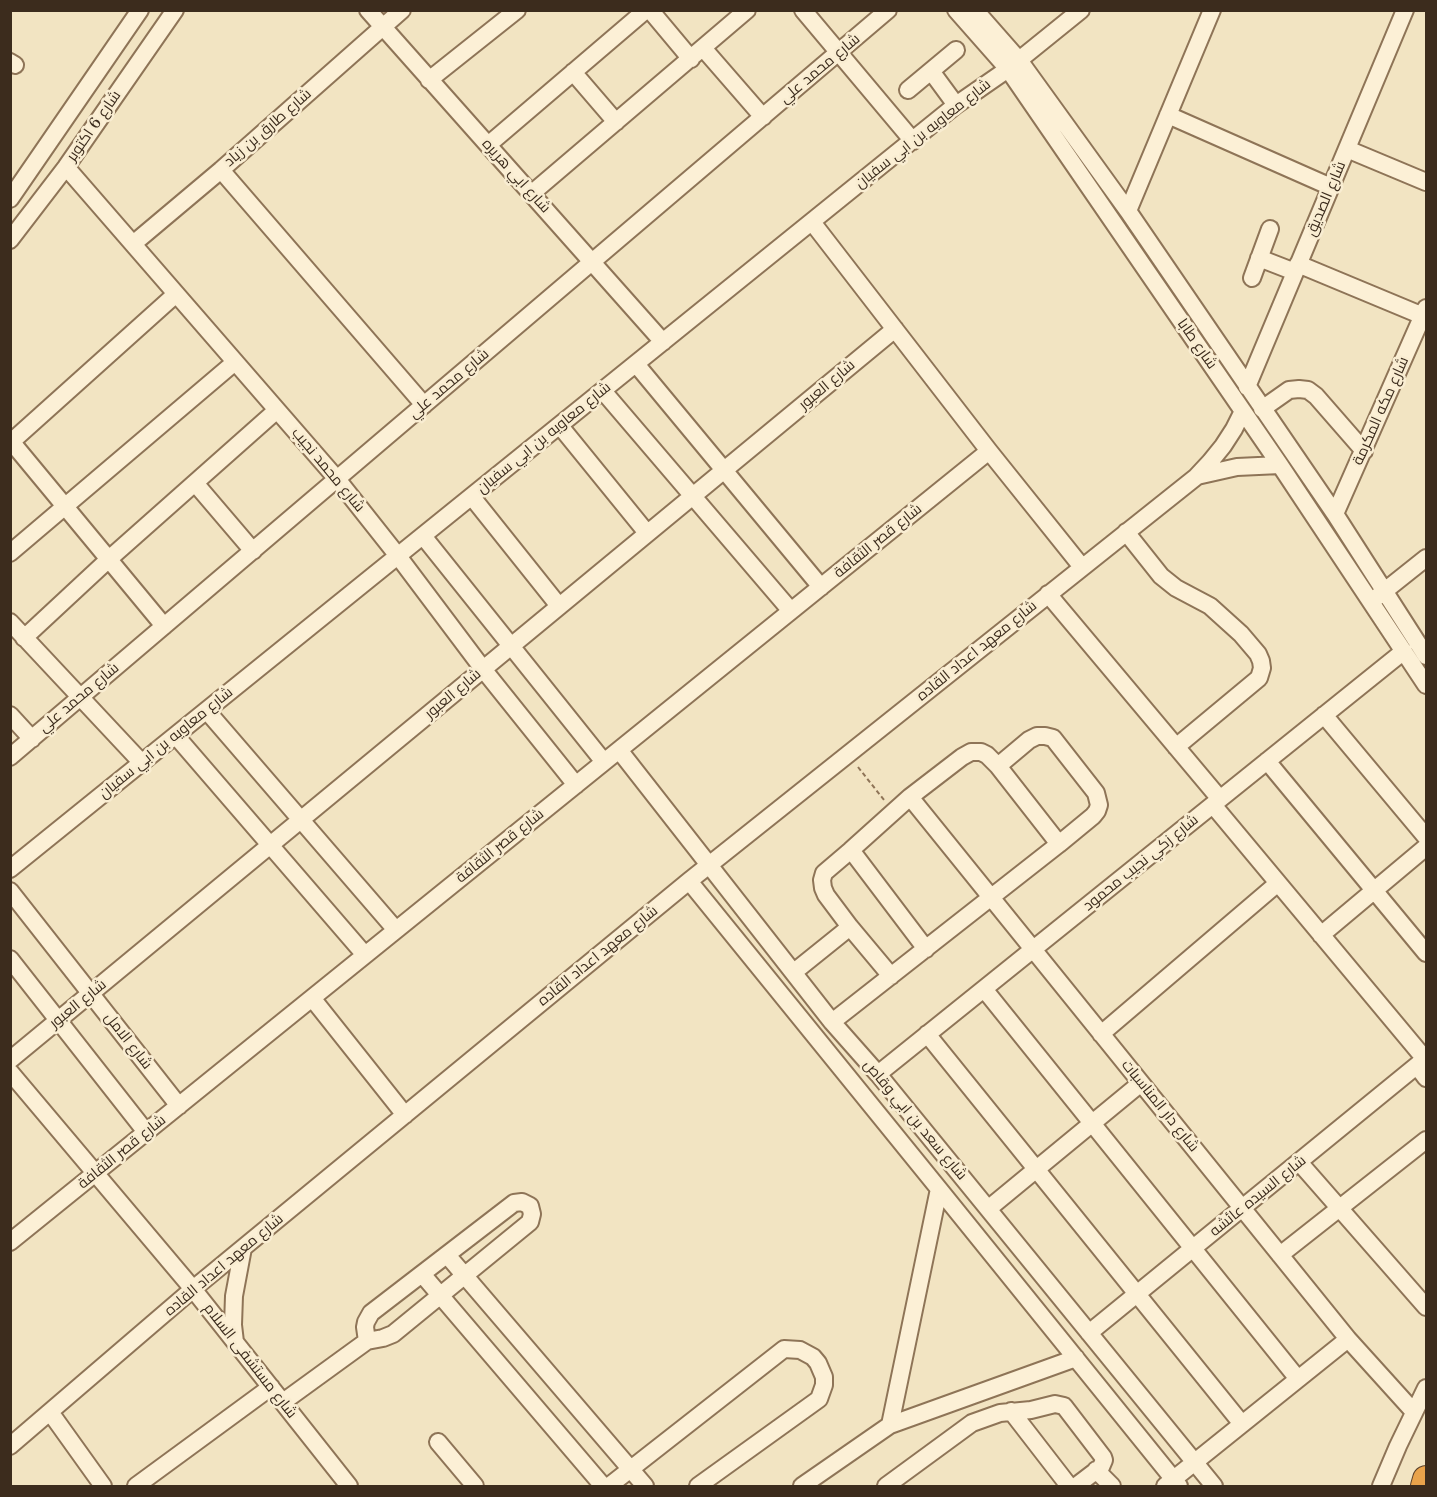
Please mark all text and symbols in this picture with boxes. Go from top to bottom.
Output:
street label: شارع محمد علي [776,30,864,108]
street label: شارع معاويه بن ابي سفيان [852,75,994,193]
street label: شارع طارق بن زياد [221,85,315,171]
street label: شارع 6 اكتوبر [63,87,125,165]
street label: شارع ابي هريره [478,135,554,217]
street label: شارع الصديق [1302,159,1350,239]
street label: شارع طابا [1173,315,1221,373]
street label: شارع محمد علي [405,345,493,423]
street label: شارع مكه المكرمة [1349,354,1413,468]
street label: شارع العبور [795,356,859,414]
street label: شارع معاويه بن ابي سفيان [473,378,615,498]
street label: شارع محمد نجيب [288,424,368,516]
street label: شارع قصر الثقافة [830,500,926,582]
street label: شارع معهد اعداد القاده [913,597,1041,705]
street label: شارع محمد علي [35,659,123,737]
street label: شارع العبور [421,665,485,723]
street label: شارع معاويه بن ابي سفيان [95,683,237,803]
street label: شارع قصر الثقافة [452,805,548,887]
street label: شارع زكي نجيب محمود [1080,811,1202,915]
street label: شارع معهد اعداد القاده [534,902,662,1010]
street label: شارع العبور [46,976,110,1032]
street label: شارع الامل [100,1009,156,1073]
street label: شارع سعد بن ابي وقاص [859,1056,971,1184]
street label: شارع دار المناسبات [1117,1056,1203,1156]
street label: شارع قصر الثقافة [74,1111,170,1193]
street label: شارع السيده عائشه [1206,1152,1310,1240]
street label: شارع معهد اعداد القاده [161,1210,287,1320]
street label: شارع مستشفى السلام [200,1300,300,1422]

